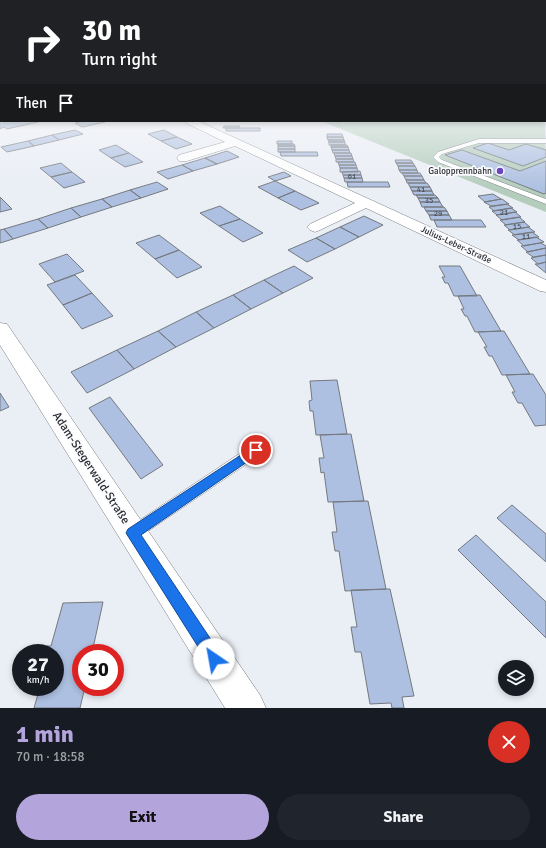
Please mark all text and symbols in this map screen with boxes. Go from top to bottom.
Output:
text: 30 m [82,14,141,48]
icon: right [16,16,68,68]
text: Turn right [82,48,157,70]
icon: arrive [55,92,77,114]
text: Then [16,94,47,112]
place label: Galopprennbahn [428,166,492,177]
marker: Galopprennbahn [495,166,505,176]
house number: 61 [348,171,356,181]
house number: 41 [417,184,425,194]
house number: 35 [425,195,433,205]
house number: 21 [500,207,508,217]
house number: 29 [434,208,442,218]
house number: 15 [513,221,521,231]
street label: Julius-Leber-Straße [419,224,494,266]
house number: 11 [522,231,530,241]
street label: Adam-Stegerwald-Straße [49,409,133,527]
pin [239,433,273,467]
icon: arrive [245,439,267,461]
position arrow [193,638,235,680]
speed limit sign: 30 [72,644,124,696]
text: 27 [27,652,49,677]
map controls [498,660,534,696]
button: layers [498,660,534,696]
text: km/h [27,674,49,686]
text: 1 min [16,719,74,749]
button: close [488,721,530,763]
text: 70 m · 18:58 [16,749,85,765]
button: Exit [16,794,269,840]
button: Share [277,794,530,840]

